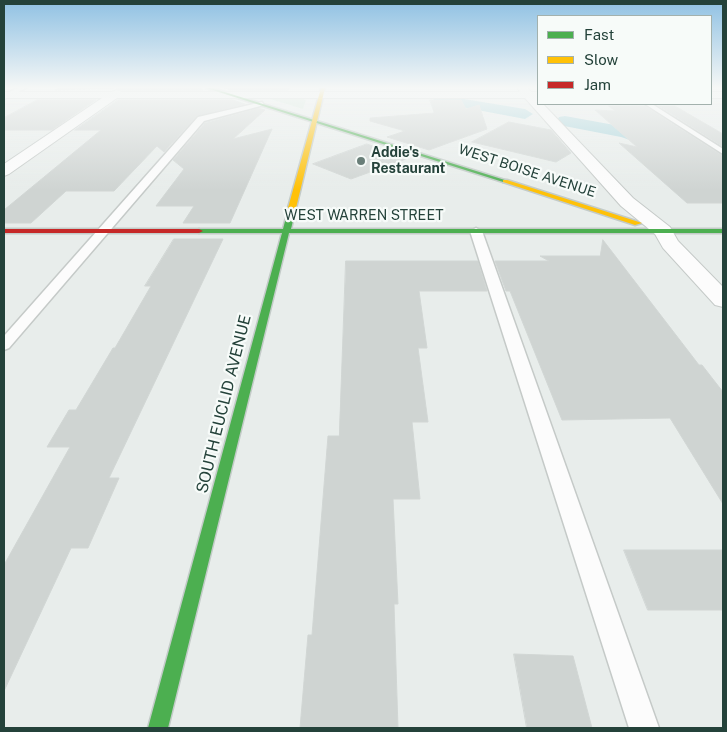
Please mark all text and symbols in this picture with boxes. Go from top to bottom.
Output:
legend [537,15,712,105]
text: Fast [584,26,614,43]
text: Slow [584,51,618,68]
text: Jam [584,76,611,93]
street label: WEST BOISE AVENUE [456,141,598,201]
place label: Addie's Restaurant [371,145,445,178]
marker: Addie's Restaurant [355,155,367,167]
street label: WEST WARREN STREET [284,208,444,224]
street label: SOUTH EUCLID AVENUE [193,313,255,495]

